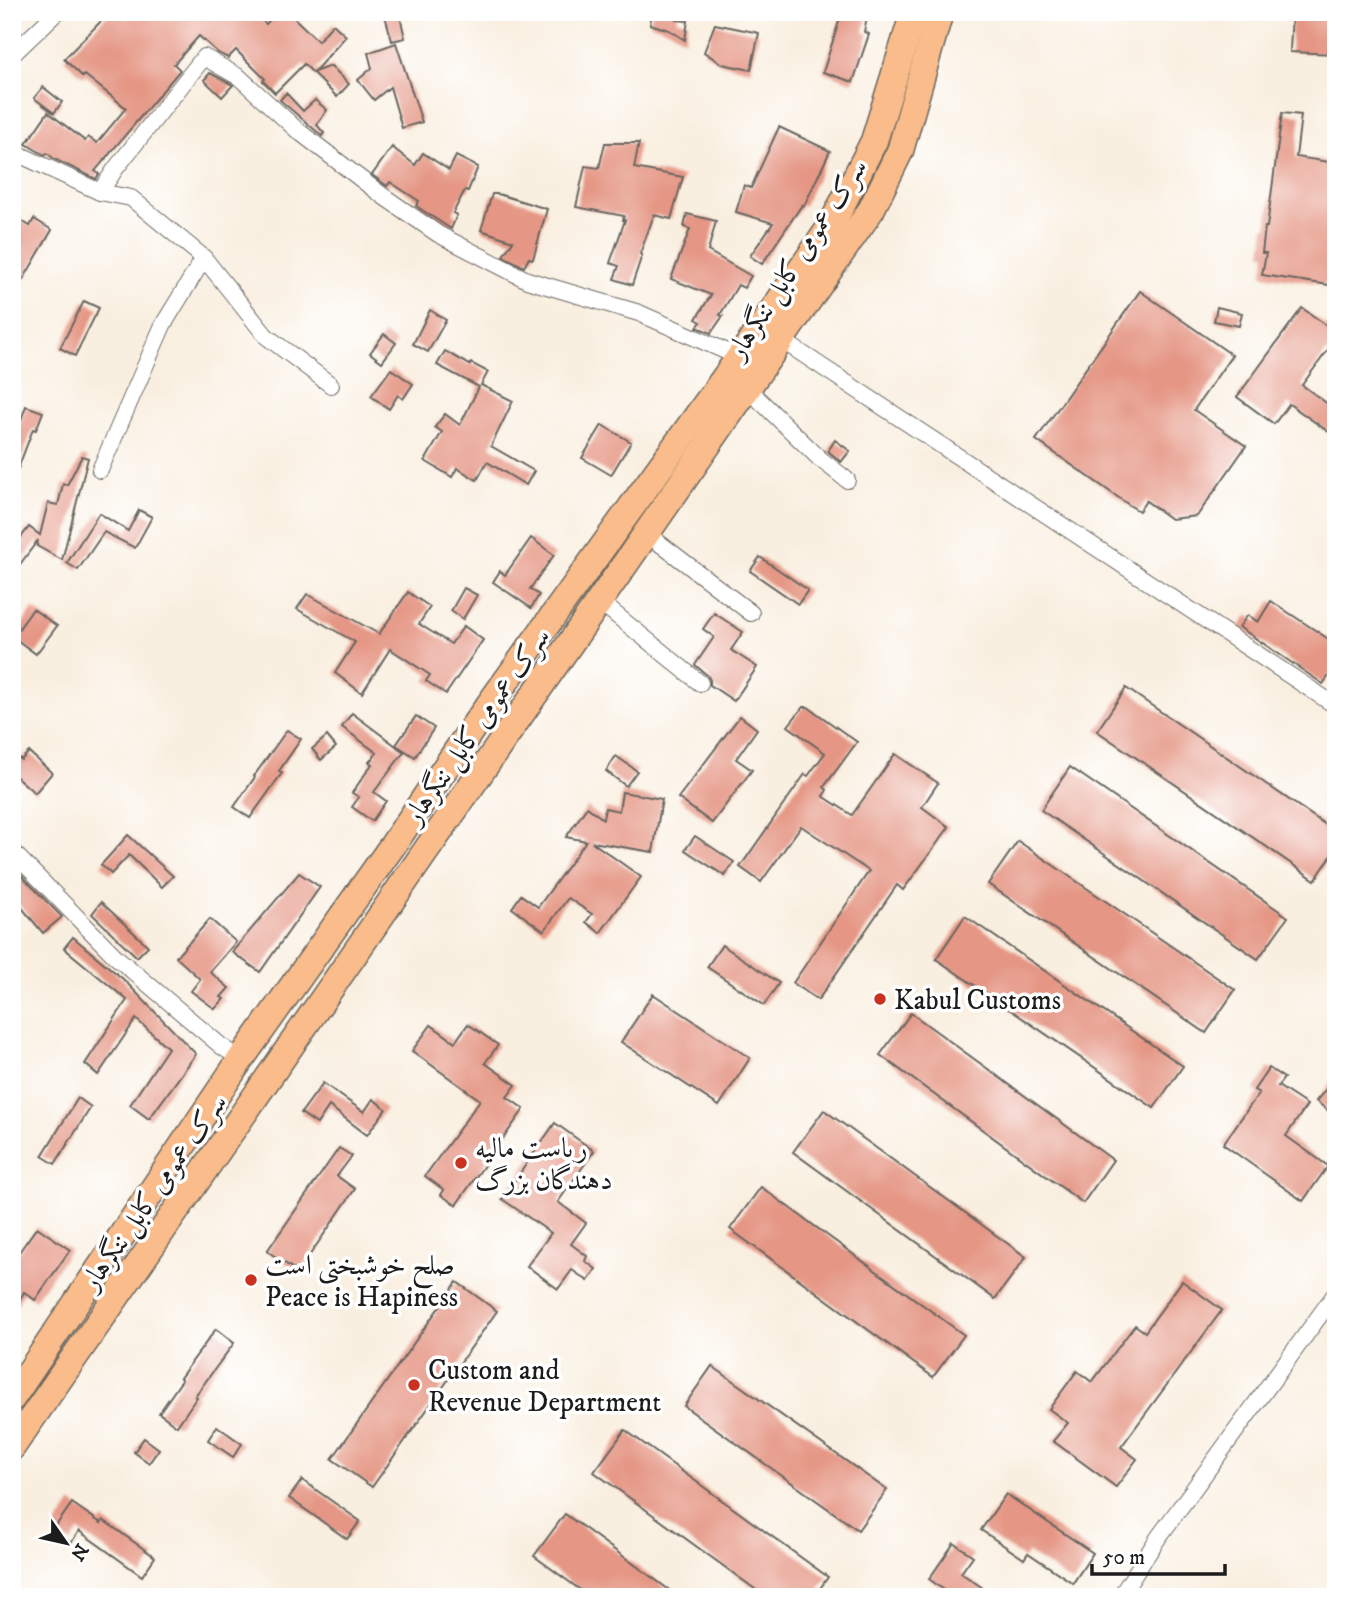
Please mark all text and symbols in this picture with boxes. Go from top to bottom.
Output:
street label: سرک عمومی کابل ننگرهار [718,152,876,369]
street label: سرک عمومی کابل ننگرهار [395,621,559,834]
place label: Kabul Customs [894,983,1061,1018]
marker: Kabul Customs [872,991,888,1007]
street label: سرک عمومی کابل ننگرهار [72,1087,236,1300]
place label: ریاست مالیه دهندگان بزرگ [475,1131,613,1198]
marker: ریاست مالیه دهندگان بزرگ [453,1155,469,1171]
place label: صلح خوشبختی است Peace is Hapiness [265,1248,458,1315]
marker: صلح خوشبختی است Peace is Hapiness [243,1272,259,1288]
place label: Custom and Revenue Department [428,1353,661,1420]
marker: Custom and Revenue Department [406,1377,422,1393]
north arrow [32,1508,102,1578]
scale bar [1092,1532,1226,1576]
text: N [65,1539,93,1565]
text: 50 m [1103,1545,1145,1571]

